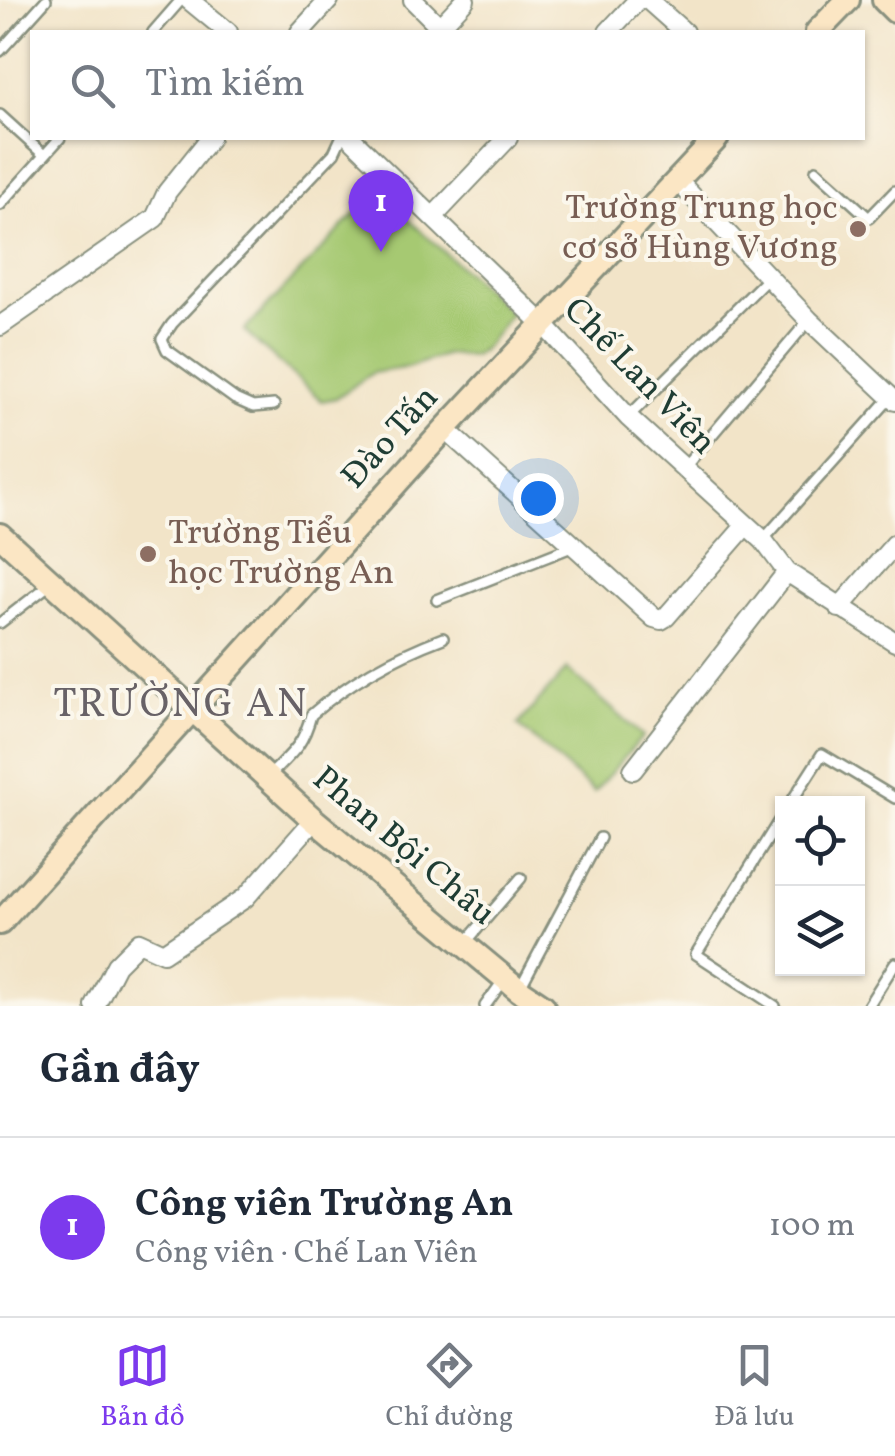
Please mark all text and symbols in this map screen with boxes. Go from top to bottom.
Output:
search box [30,30,865,140]
icon: search [65,58,120,113]
text: Tìm kiếm [145,59,305,112]
pin: 1 [348,170,414,252]
place label: Trường Trung học cơ sở Hùng Vương [562,185,838,273]
marker: Trường Trung học cơ sở Hùng Vương [847,218,869,240]
street label: Chế Lan Viên [552,288,726,466]
street label: Đào Tấn [332,376,450,500]
your location [513,473,564,524]
place label: Trường Tiểu học Trường An [168,510,394,598]
marker: Trường Tiểu học Trường An [137,543,159,565]
district label: TRƯỜNG AN [53,678,309,734]
street label: Phan Bội Châu [301,756,505,938]
map controls [775,796,865,976]
button: locate [775,796,865,886]
button: layers [775,886,865,976]
text: Gần đây [40,1042,200,1101]
text: Công viên Trường An [135,1179,513,1232]
text: 1 [66,1205,79,1249]
text: 100 m [769,1205,855,1249]
text: Công viên · Chế Lan Viên [135,1232,478,1276]
tab: Bản đồ [100,1338,185,1437]
tab: Chỉ đường [385,1338,513,1437]
tab: Đã lưu [714,1338,795,1437]

